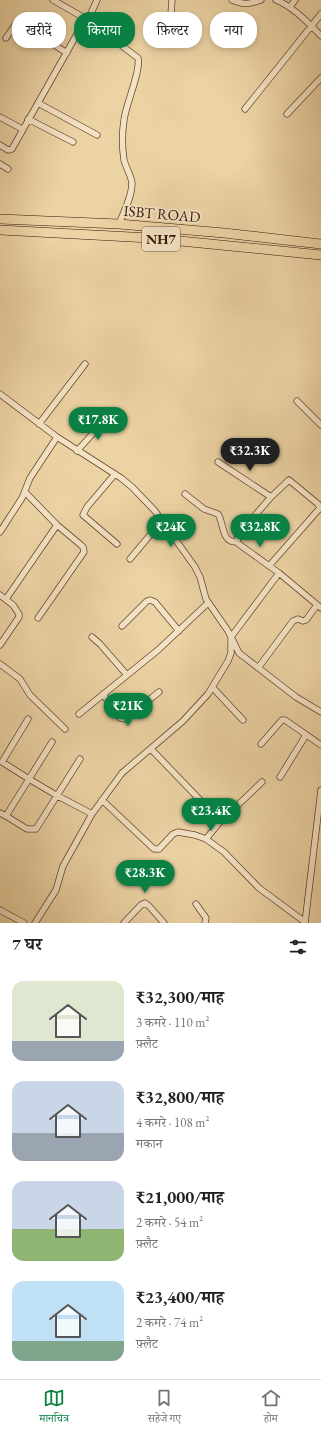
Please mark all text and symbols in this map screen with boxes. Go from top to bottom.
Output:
chip: खरीदें [12,12,66,48]
chip: किराया [74,12,135,48]
chip: फ़िल्टर [143,12,202,48]
chip: नया [210,12,257,48]
street label: ISBT ROAD [123,201,201,226]
road number: NH7 [142,227,180,251]
pin: ₹17.8K [65,407,131,441]
text: ₹17.8K [78,411,118,428]
pin: ₹32.3K [217,438,283,472]
text: ₹32.3K [230,442,270,459]
pin: ₹24K [147,514,195,548]
pin: ₹32.8K [227,514,293,548]
text: ₹24K [156,518,186,535]
text: ₹32.8K [240,518,280,535]
pin: ₹21K [104,693,152,727]
text: ₹21K [113,697,143,714]
pin: ₹23.4K [178,798,244,832]
text: ₹23.4K [191,802,231,819]
pin: ₹28.3K [112,860,178,894]
text: ₹28.3K [125,864,165,881]
text: 7 घर [12,933,42,955]
icon: filters [287,936,309,958]
text: ₹32,300/माह [136,986,224,1008]
icon: home [44,997,92,1045]
text: 3 कमरे · 110 m² [136,1014,209,1031]
text: फ़्लैट [136,1035,158,1052]
text: ₹32,800/माह [136,1086,224,1108]
icon: home [44,1097,92,1145]
text: 4 कमरे · 108 m² [136,1114,209,1131]
text: मकान [136,1135,162,1152]
text: ₹21,000/माह [136,1186,224,1208]
icon: home [44,1197,92,1245]
text: 2 कमरे · 54 m² [136,1214,203,1231]
text: फ़्लैट [136,1235,158,1252]
text: ₹23,400/माह [136,1286,224,1308]
icon: home [44,1297,92,1345]
text: 2 कमरे · 74 m² [136,1314,203,1331]
text: फ़्लैट [136,1335,158,1352]
tab: मानचित्र [39,1387,69,1429]
tab: सहेजे गए [148,1387,181,1429]
tab: होम [260,1387,282,1429]

